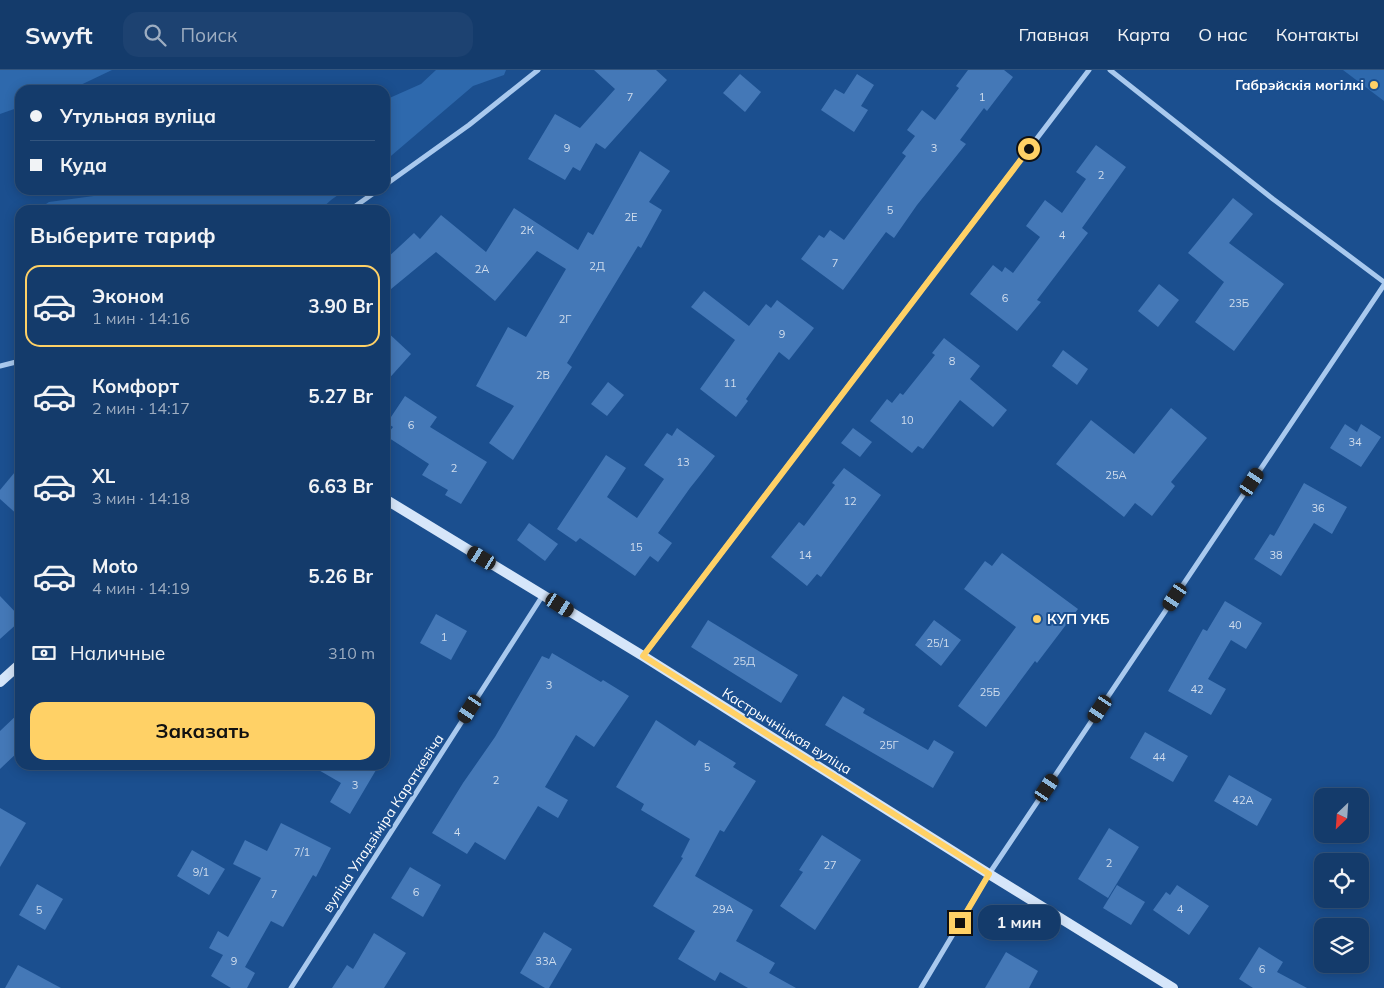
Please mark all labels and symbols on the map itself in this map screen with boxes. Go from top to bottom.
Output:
place label: Габрэйскія могілкі [1235,76,1364,94]
marker: Габрэйскія могілкі [1368,79,1380,91]
house number: 7 [627,90,633,104]
house number: 1 [979,90,985,104]
route start [1018,138,1040,160]
house number: 9 [564,141,570,155]
house number: 3 [931,141,937,155]
house number: 2 [1098,168,1105,182]
house number: 5 [887,203,894,217]
house number: 2Е [624,210,638,224]
house number: 2К [520,223,535,237]
house number: 4 [1059,228,1066,242]
house number: 7 [832,256,838,270]
house number: 2Д [589,259,605,273]
house number: 2А [475,262,489,276]
house number: 6 [1002,291,1009,305]
house number: 23Б [1229,296,1249,310]
house number: 2Г [559,312,571,326]
house number: 9 [779,327,785,341]
house number: 8 [949,354,956,368]
house number: 2В [536,368,550,382]
house number: 11 [723,376,737,390]
house number: 10 [900,413,914,427]
house number: 6 [408,418,415,432]
house number: 34 [1348,435,1362,449]
house number: 13 [676,455,690,469]
house number: 2 [451,461,458,475]
car [1237,465,1266,499]
house number: 25А [1105,468,1127,482]
house number: 12 [843,494,857,508]
house number: 36 [1311,501,1325,515]
house number: 15 [629,540,643,554]
car [465,544,498,572]
house number: 14 [798,548,812,562]
house number: 38 [1269,548,1283,562]
car [1160,580,1189,614]
car [543,591,576,619]
place label: КУП УКБ [1047,610,1110,628]
marker: КУП УКБ [1031,613,1043,625]
house number: 40 [1228,618,1242,632]
house number: 1 [441,630,447,644]
house number: 25/1 [927,636,949,650]
house number: 25Д [733,654,755,668]
house number: 3 [546,678,552,692]
house number: 42 [1190,682,1204,696]
street label: Кастрычніцкая вуліца [719,684,855,778]
house number: 25Б [980,685,1000,699]
car [455,692,484,726]
car [1085,692,1114,726]
street label: вуліца Уладзіміра Караткевіча [318,730,448,916]
house number: 25Г [879,738,899,752]
house number: 44 [1152,750,1166,764]
house number: 5 [704,760,711,774]
car [1032,771,1061,805]
house number: 2 [493,773,500,787]
house number: 3 [352,778,358,792]
north arrow [1314,788,1369,842]
house number: 42А [1232,793,1254,807]
house number: 4 [454,825,461,839]
house number: 7/1 [294,845,310,859]
house number: 2 [1106,856,1113,870]
house number: 27 [823,858,837,872]
house number: 9/1 [193,865,209,879]
house number: 6 [413,885,420,899]
house number: 7 [271,887,277,901]
house number: 29А [712,902,734,916]
house number: 4 [1177,902,1184,916]
house number: 5 [36,903,43,917]
callout: 1 мин [978,906,1060,940]
route end [949,912,971,934]
house number: 9 [231,954,237,968]
house number: 33А [535,954,557,968]
house number: 6 [1259,962,1266,976]

